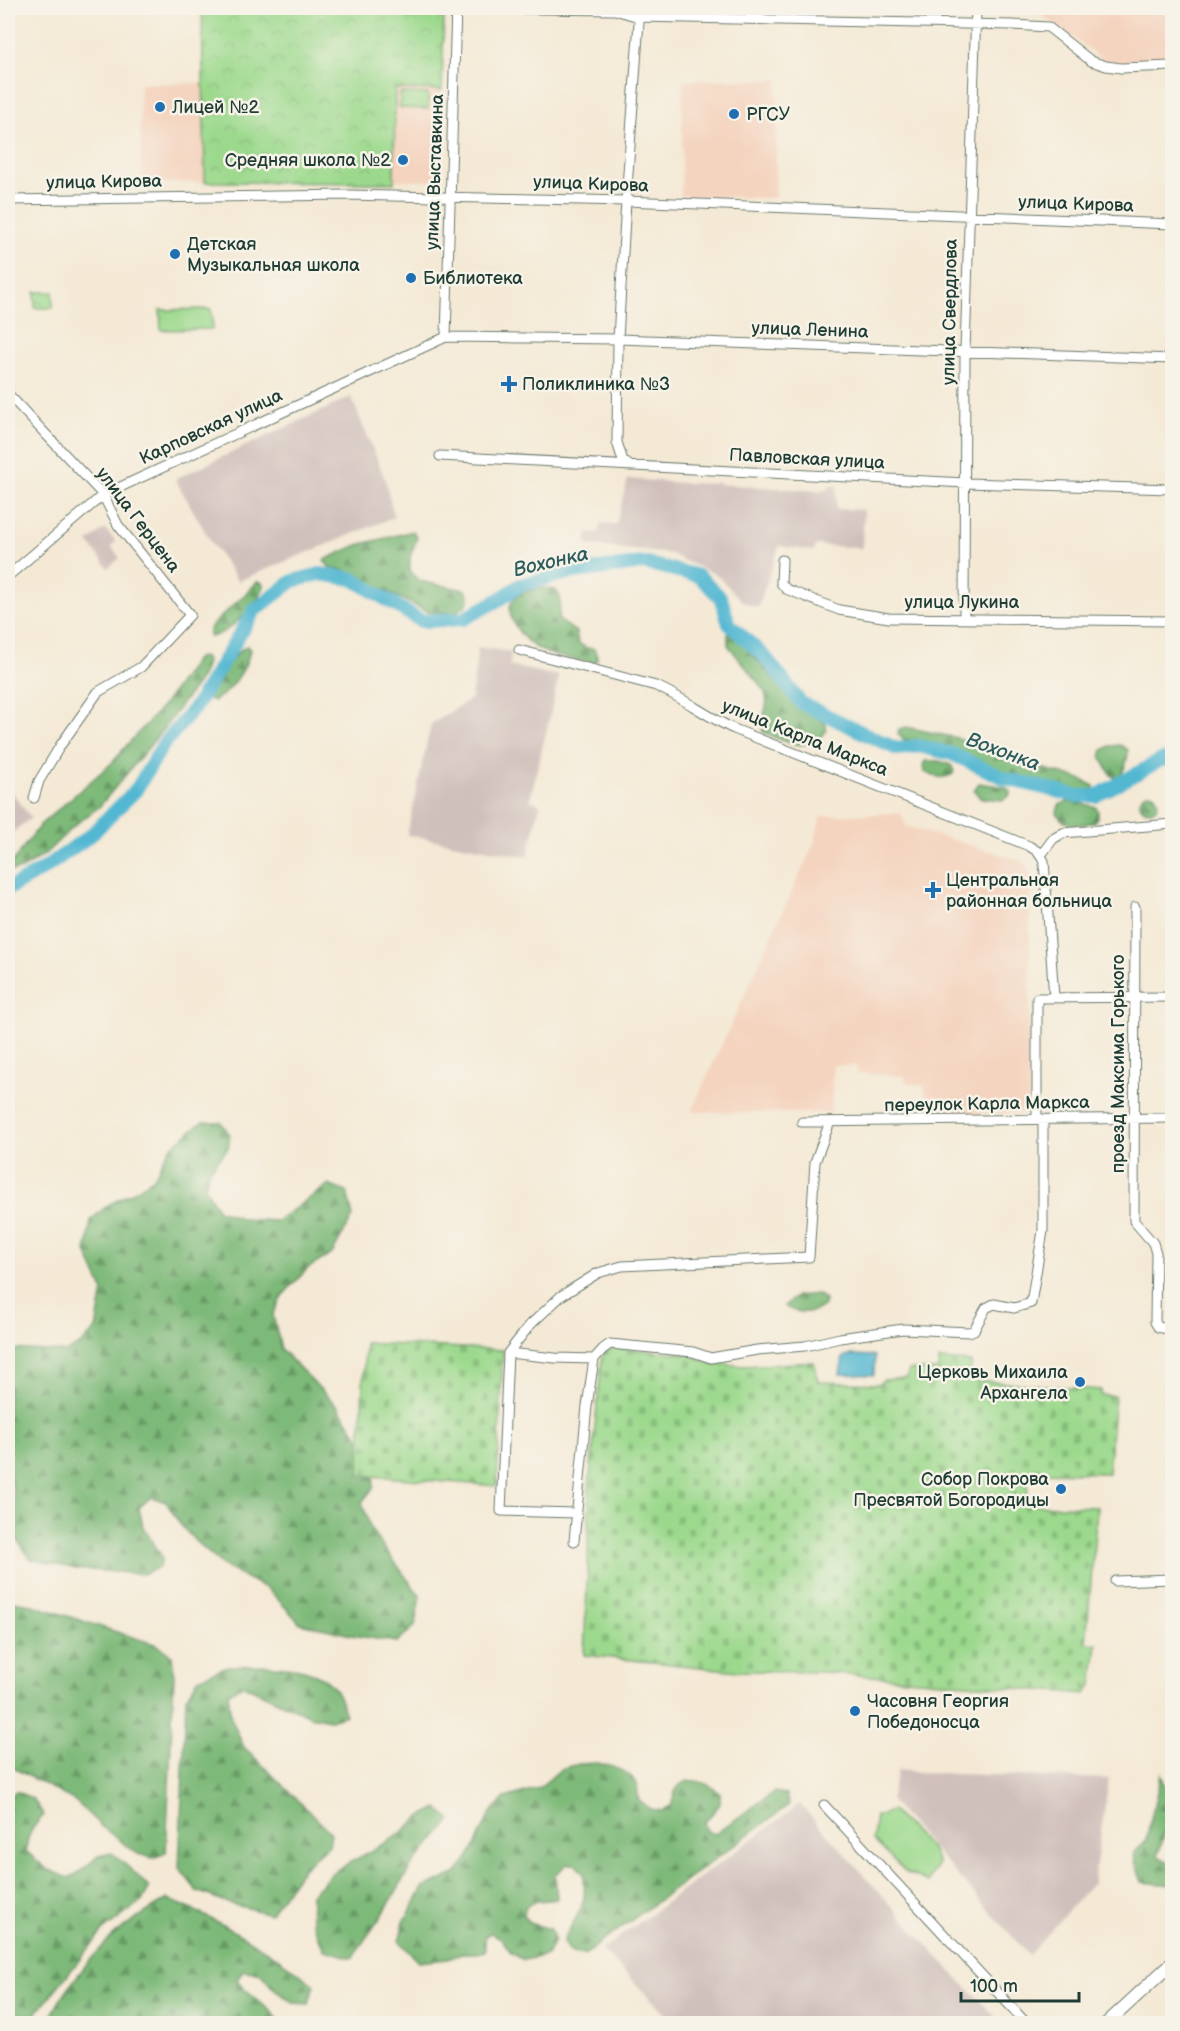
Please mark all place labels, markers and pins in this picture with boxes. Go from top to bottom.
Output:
place label: Лицей №2 [171,97,260,118]
marker: Лицей №2 [153,100,167,114]
place label: РГСУ [746,104,791,125]
marker: РГСУ [727,107,741,121]
place label: Средняя школа №2 [225,150,391,171]
marker: Средняя школа №2 [396,153,410,167]
place label: Детская Музыкальная школа [187,234,360,276]
marker: Детская Музыкальная школа [168,247,182,261]
place label: Библиотека [423,268,523,289]
marker: Библиотека [404,271,418,285]
place label: Поликлиника №3 [522,374,670,395]
marker: Поликлиника №3 [500,375,518,393]
place label: Центральная районная больница [946,870,1112,912]
marker: Центральная районная больница [924,881,942,899]
place label: Церковь Михаила Архангела [918,1362,1068,1404]
marker: Церковь Михаила Архангела [1073,1375,1087,1389]
place label: Собор Покрова Пресвятой Богородицы [853,1469,1049,1511]
marker: Собор Покрова Пресвятой Богородицы [1054,1482,1068,1496]
place label: Часовня Георгия Победоносца [867,1691,1009,1733]
marker: Часовня Георгия Победоносца [848,1704,862,1718]

